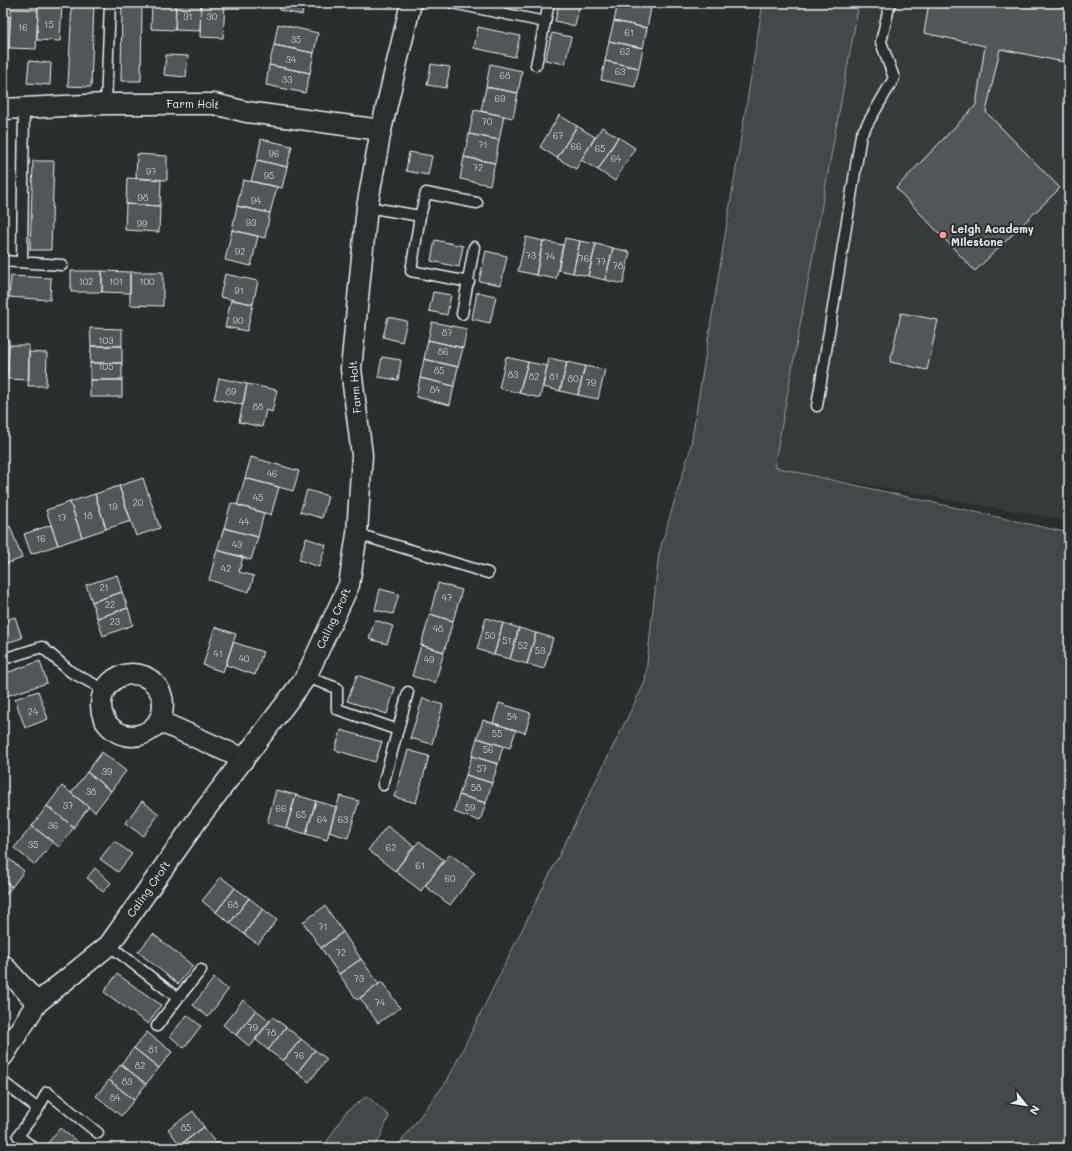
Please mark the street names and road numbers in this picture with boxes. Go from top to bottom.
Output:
street label: Farm Holt [166,96,221,112]
street label: Farm Holt [345,360,364,414]
street label: Caling Croft [312,585,354,651]
street label: Caling Croft [123,857,173,920]

